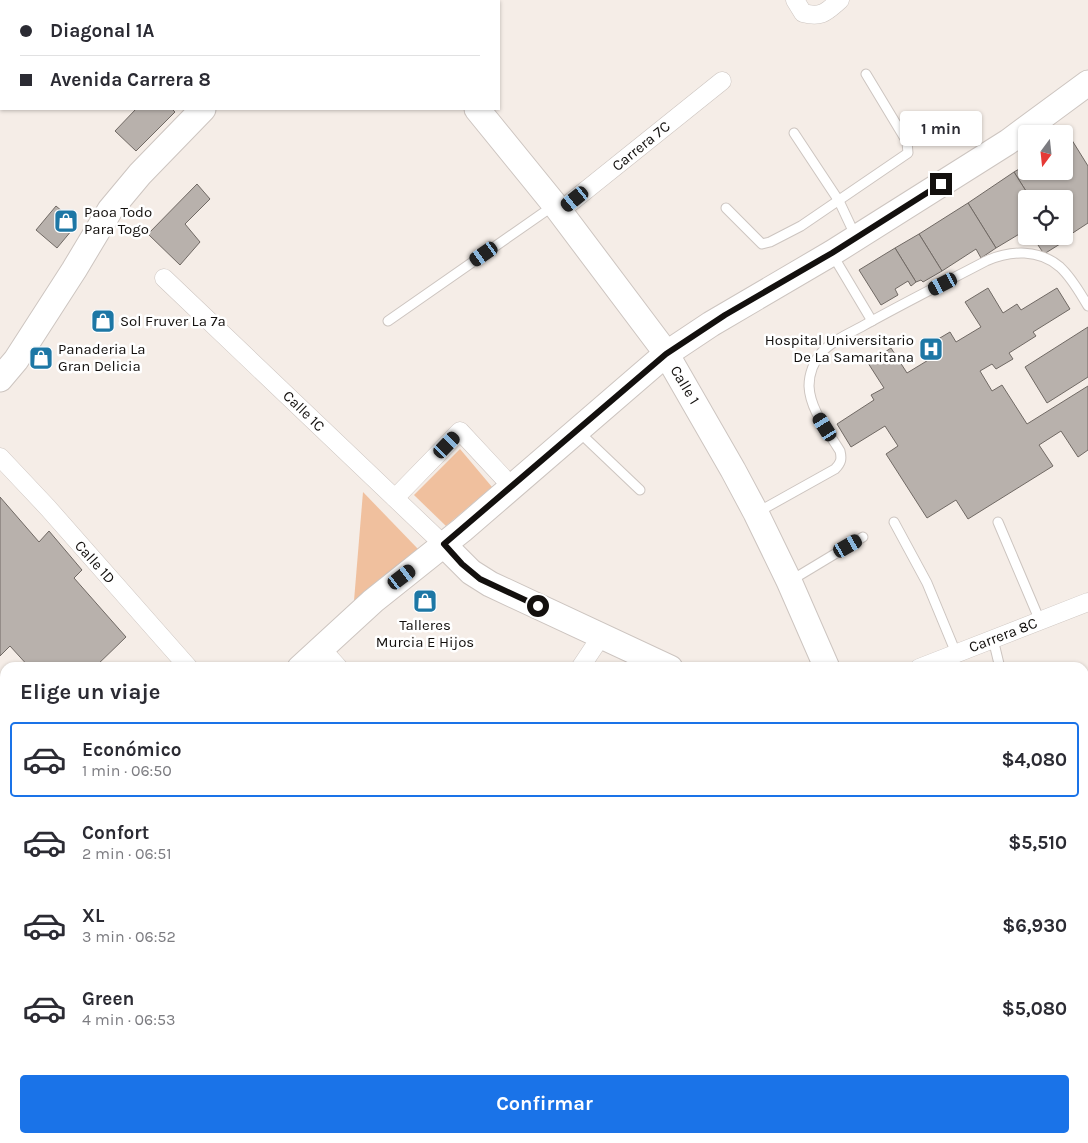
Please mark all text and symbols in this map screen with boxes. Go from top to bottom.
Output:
text: Diagonal 1A [50,20,154,42]
text: Avenida Carrera 8 [50,69,211,91]
callout: 1 min [900,111,982,146]
street label: Carrera 7C [608,117,674,175]
text: 1 min [921,119,961,138]
north arrow [1018,125,1072,180]
map controls [1018,125,1073,245]
route end [930,173,952,195]
car [558,184,591,214]
button: locate [1018,190,1073,245]
place label: Paoa Todo Para Togo [84,203,152,238]
shop icon: Paoa Todo Para Togo [53,208,79,234]
car [467,239,500,269]
car [926,271,959,297]
shop icon: Sol Fruver La 7a [90,308,116,334]
place label: Sol Fruver La 7a [120,312,226,330]
place label: Hospital Universitario De La Samaritana [765,331,914,366]
hospital icon: Hospital Universitario De La Samaritana [918,336,944,362]
place label: Panaderia La Gran Delicia [58,340,145,375]
shop icon: Panaderia La Gran Delicia [28,345,54,371]
street label: Calle 1 [666,362,704,408]
street label: Calle 1C [279,387,329,435]
car [810,410,839,444]
car [431,429,462,461]
car [831,532,864,560]
street label: Calle 1D [71,537,119,587]
car [385,562,418,592]
shop icon: Talleres Murcia E Hijos [412,588,438,614]
route start [527,595,549,617]
street label: Carrera 8C [966,614,1040,656]
place label: Talleres Murcia E Hijos [376,616,474,651]
text: Elige un viaje [20,679,160,705]
icon: car [22,737,67,782]
text: Económico [82,739,182,761]
text: $4,080 [1001,749,1067,771]
text: 1 min · 06:50 [82,761,172,780]
icon: car [22,820,67,865]
text: Confort [82,822,149,844]
text: $5,510 [1008,832,1067,854]
text: 2 min · 06:51 [82,844,172,863]
icon: car [22,903,67,948]
text: XL [82,905,104,927]
text: $6,930 [1002,915,1067,937]
text: 3 min · 06:52 [82,927,176,946]
icon: car [22,986,67,1031]
text: Green [82,988,134,1010]
text: $5,080 [1002,998,1067,1020]
text: 4 min · 06:53 [82,1010,175,1029]
button: Confirmar [20,1075,1069,1133]

